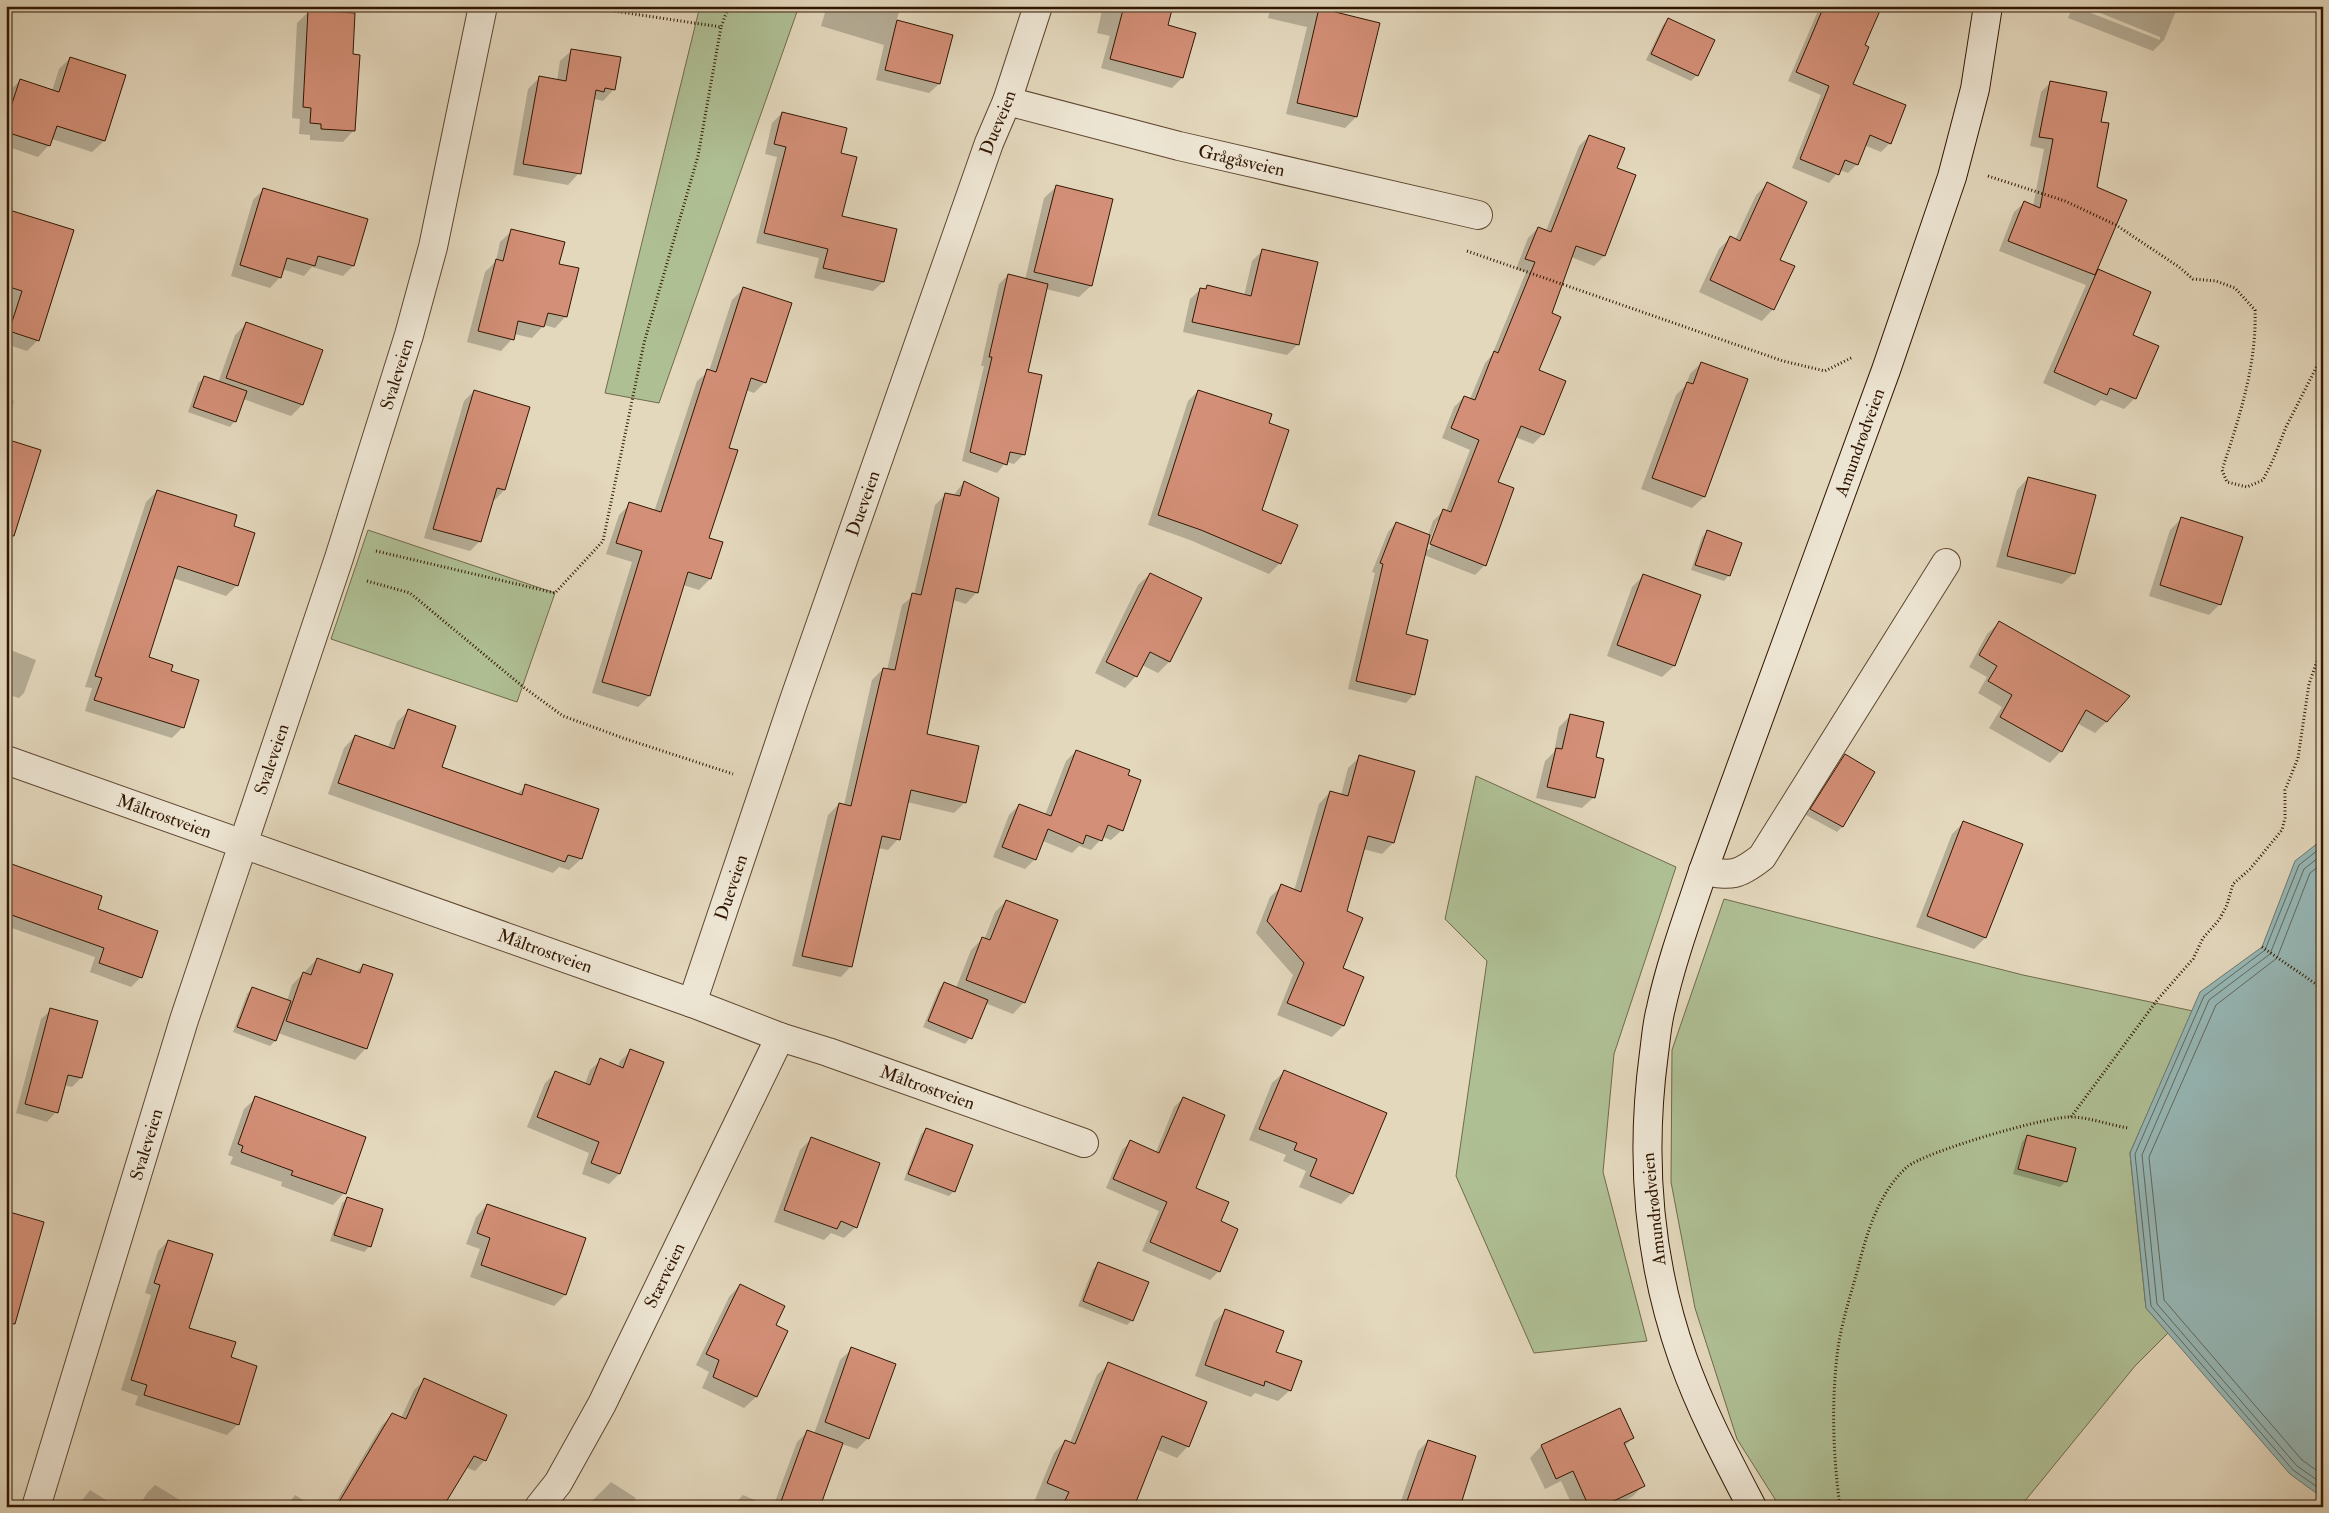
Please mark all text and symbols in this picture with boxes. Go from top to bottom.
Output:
street label: Dueveien [974,87,1021,158]
street label: Grågåsveien [1196,139,1287,182]
street label: Svaleveien [375,336,419,413]
street label: Amundrødveien [1829,385,1890,501]
street label: Dueveien [841,467,885,539]
street label: Svaleveien [249,721,294,798]
street label: Måltrostveien [114,789,215,843]
street label: Dueveien [709,851,753,923]
street label: Måltrostveien [495,924,596,978]
street label: Måltrostveien [877,1060,978,1115]
street label: Svaleveien [124,1106,168,1183]
street label: Amundrødveien [1637,1151,1671,1268]
street label: Stærveien [639,1239,690,1312]

